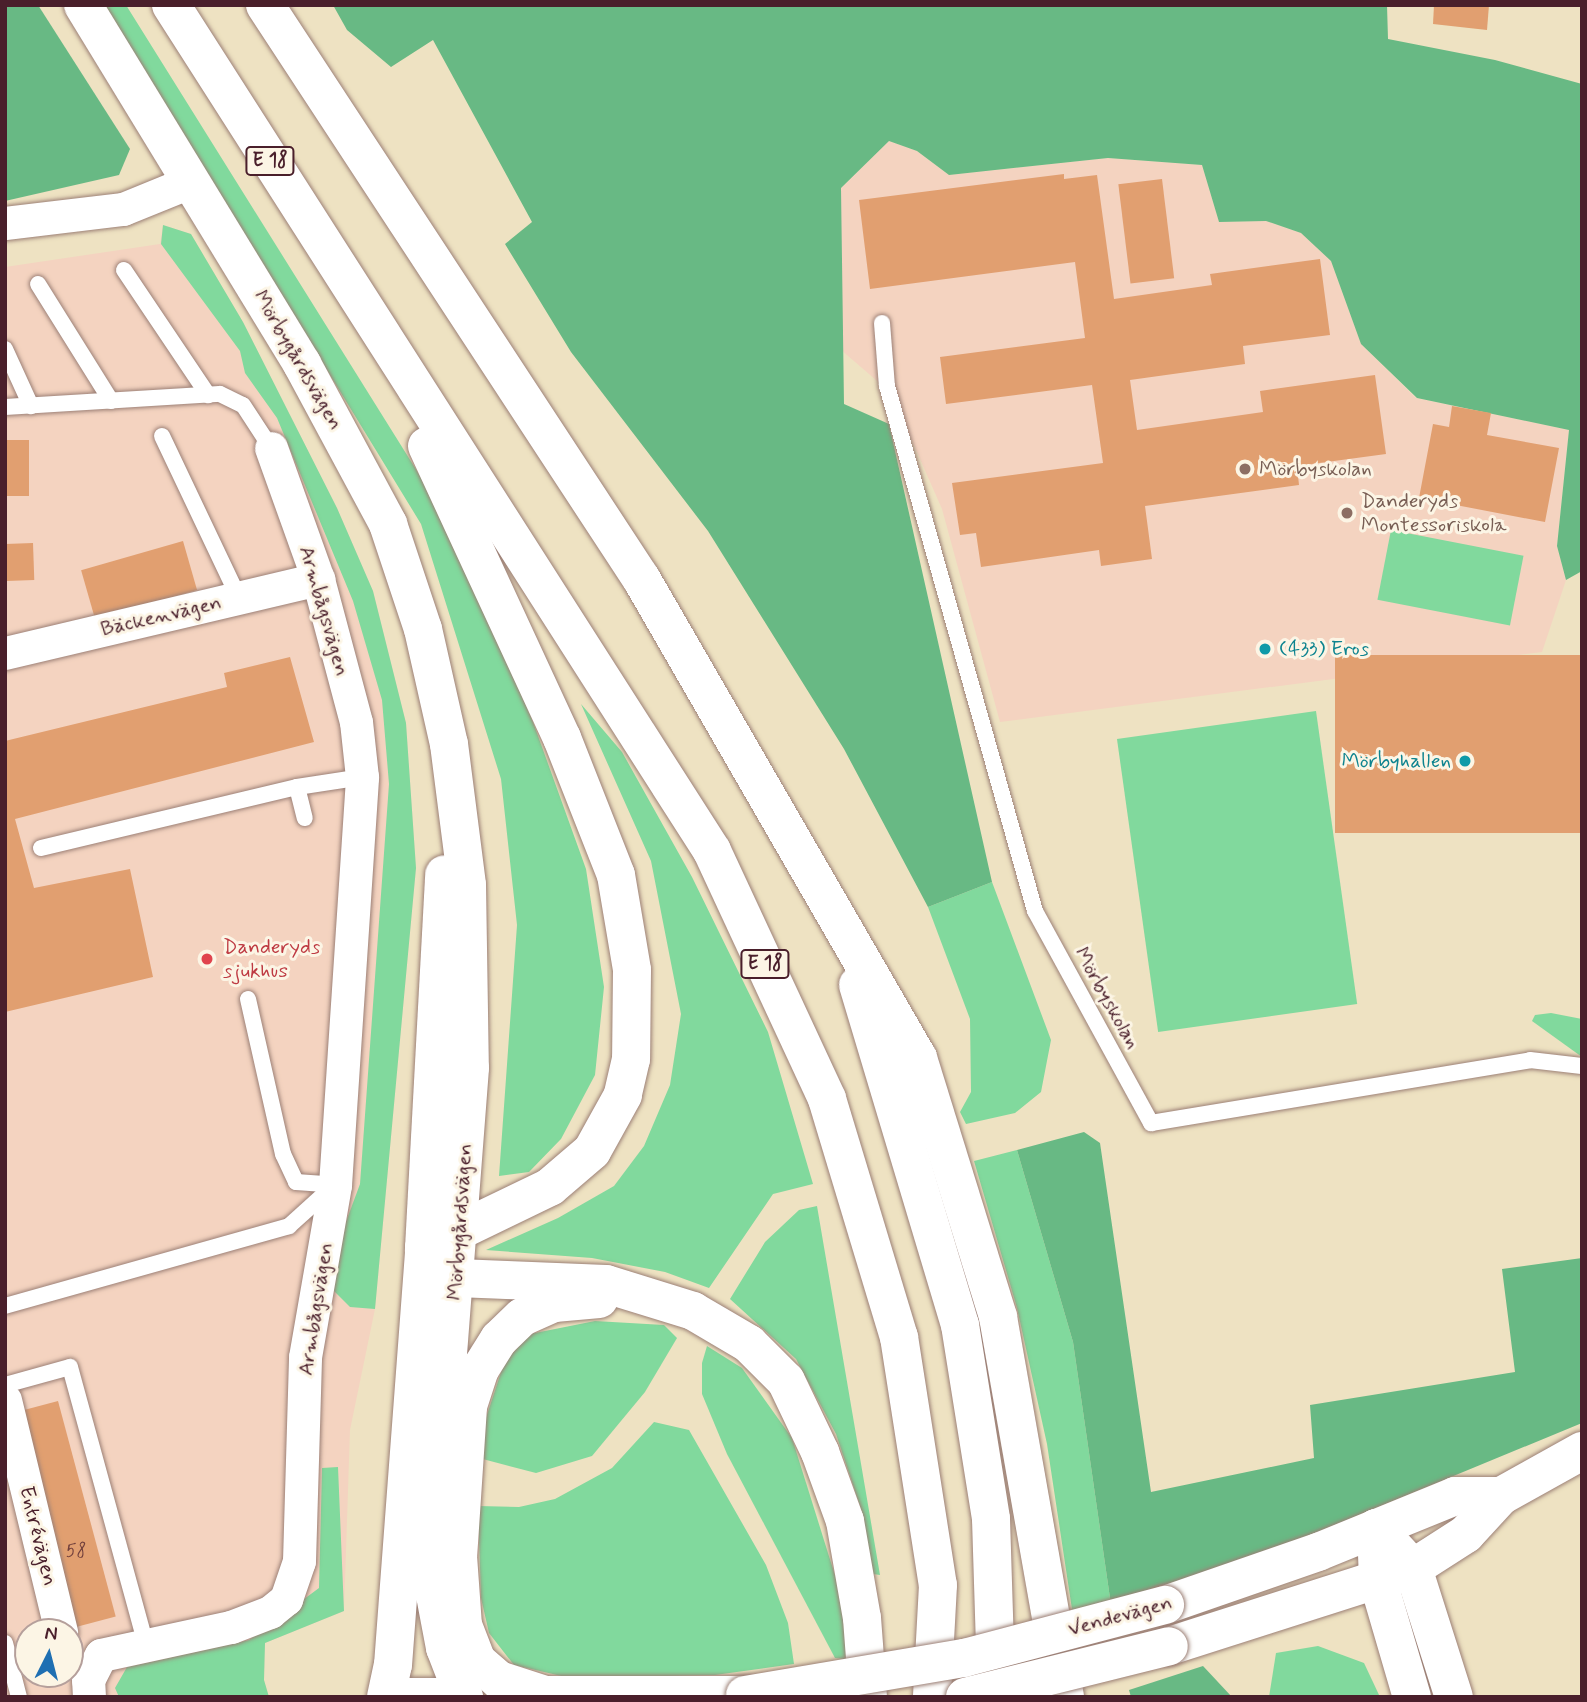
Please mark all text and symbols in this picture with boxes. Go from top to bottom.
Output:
road number: E 18 [244,146,296,176]
street label: Mörbygårdsvägen [248,286,348,434]
place label: Mörbyskolan [1259,456,1372,482]
marker: Mörbyskolan [1237,461,1253,477]
place label: Danderyds Montessoriskola [1361,488,1507,538]
marker: Danderyds Montessoriskola [1339,505,1355,521]
street label: Armbågsvägen [293,543,355,679]
street label: Bäckenvägen [98,590,224,642]
place label: (433) Eros [1279,636,1369,662]
marker: (433) Eros [1257,641,1273,657]
place label: Mörbyhallen [1341,748,1451,774]
marker: Mörbyhallen [1457,753,1473,769]
place label: Danderyds sjukhus [223,934,320,984]
street label: Mörbyskolan [1069,943,1145,1053]
road number: E 18 [739,948,791,980]
marker: Danderyds sjukhus [197,949,217,969]
street label: Mörbygårdsvägen [442,1143,478,1301]
street label: Armbågsvägen [293,1241,339,1377]
street label: Entrévägen [13,1484,63,1588]
house number: 58 [66,1540,86,1562]
street label: Vendevägen [1065,1590,1175,1642]
north arrow [14,1618,84,1688]
text: N [43,1621,59,1647]

